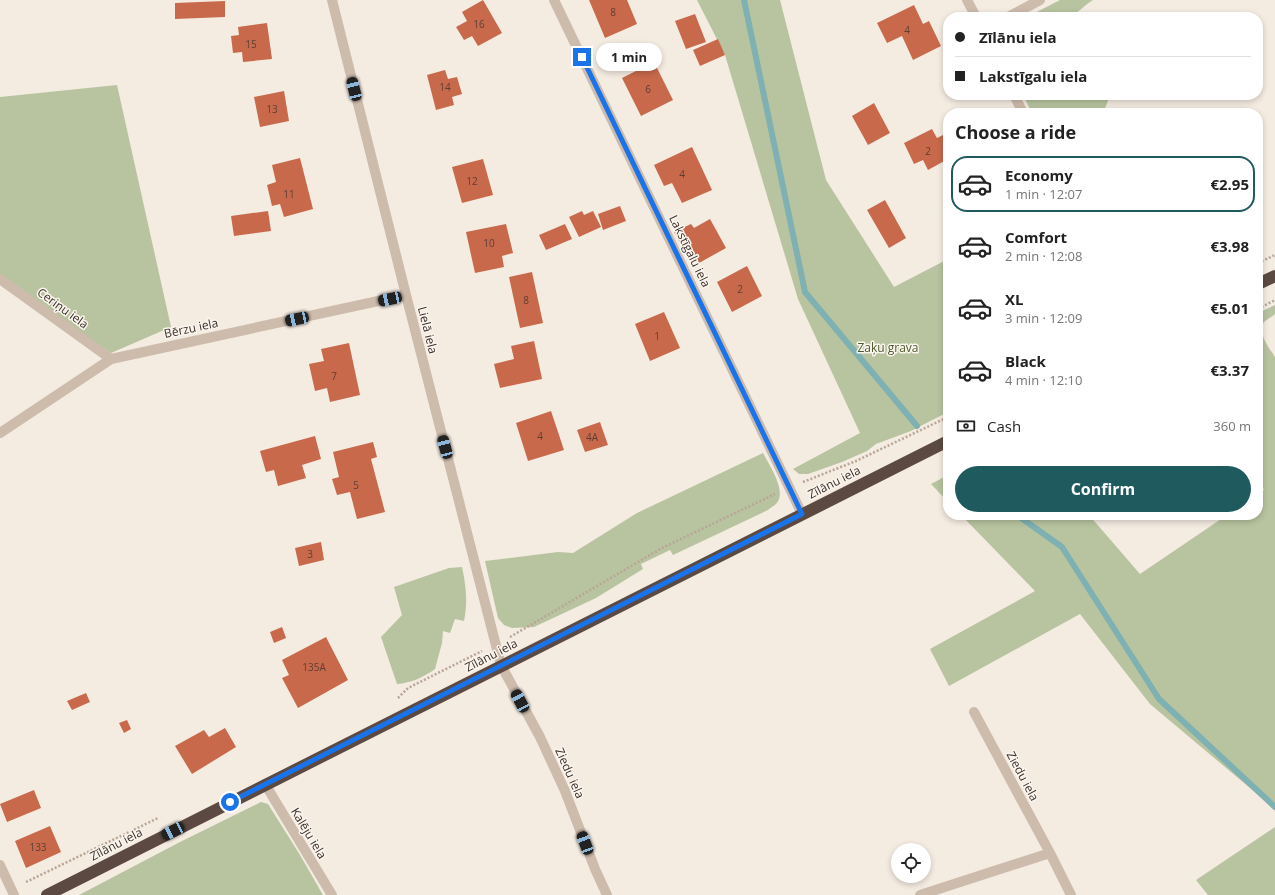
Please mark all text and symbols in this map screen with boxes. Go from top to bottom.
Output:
house number: 8 [610,5,616,19]
house number: 16 [473,17,485,31]
house number: 4 [904,23,910,37]
text: Zīlānu iela [979,27,1057,47]
house number: 15 [245,37,257,51]
callout: 1 min [596,43,662,71]
route end [573,48,591,66]
text: 1 min [611,48,647,66]
text: Lakstīgalu iela [979,66,1087,86]
car [345,76,363,102]
house number: 14 [439,80,451,94]
house number: 6 [645,82,651,96]
house number: 13 [266,102,278,116]
text: Choose a ride [955,120,1076,144]
house number: 2 [925,144,931,158]
text: Economy [1005,165,1073,185]
icon: car [957,166,993,202]
house number: 4 [679,167,685,181]
house number: 12 [466,174,478,188]
text: €2.95 [1210,174,1249,194]
text: 1 min · 12:07 [1005,185,1082,203]
house number: 11 [283,187,295,201]
street label: Lakstīgalu iela [665,212,715,290]
text: Comfort [1005,227,1067,247]
icon: car [957,228,993,264]
house number: 10 [483,236,495,250]
text: €3.98 [1210,236,1249,256]
text: 2 min · 12:08 [1005,247,1082,265]
house number: 2 [737,282,743,296]
street label: Ceriņu iela [34,284,92,332]
text: XL [1005,289,1023,309]
icon: car [957,290,993,326]
car [377,291,403,307]
house number: 8 [523,293,529,307]
text: €5.01 [1210,298,1249,318]
street label: Lielā iela [414,305,442,355]
text: 3 min · 12:09 [1005,309,1082,327]
car [284,311,310,327]
street label: Bērzu iela [162,314,220,342]
house number: 1 [654,329,660,343]
park label: Zaķu grava [857,339,919,356]
text: Black [1005,351,1046,371]
icon: car [957,352,993,388]
text: €3.37 [1210,360,1249,380]
house number: 7 [331,369,337,383]
text: 4 min · 12:10 [1005,371,1082,389]
icon: cash [955,415,977,437]
text: Cash [987,416,1021,436]
text: 360 m [1213,417,1251,435]
house number: 4 [537,429,543,443]
house number: 4A [586,430,599,444]
car [436,434,454,460]
street label: Zīlānu iela [805,462,863,502]
button: Confirm [955,466,1251,512]
house number: 5 [353,478,359,492]
house number: 3 [307,547,313,561]
street label: Zīlānu iela [462,635,520,675]
house number: 135A [302,660,326,674]
car [509,688,531,714]
street label: Ziedu iela [551,745,589,801]
street label: Ziedu iela [1003,748,1043,804]
route start [221,793,239,811]
street label: Kalēju iela [287,804,331,862]
car [160,820,186,842]
street label: Zīlānu iela [87,824,145,864]
car [575,830,595,856]
house number: 133 [29,840,47,854]
map controls [891,843,931,883]
button: locate [891,843,931,883]

